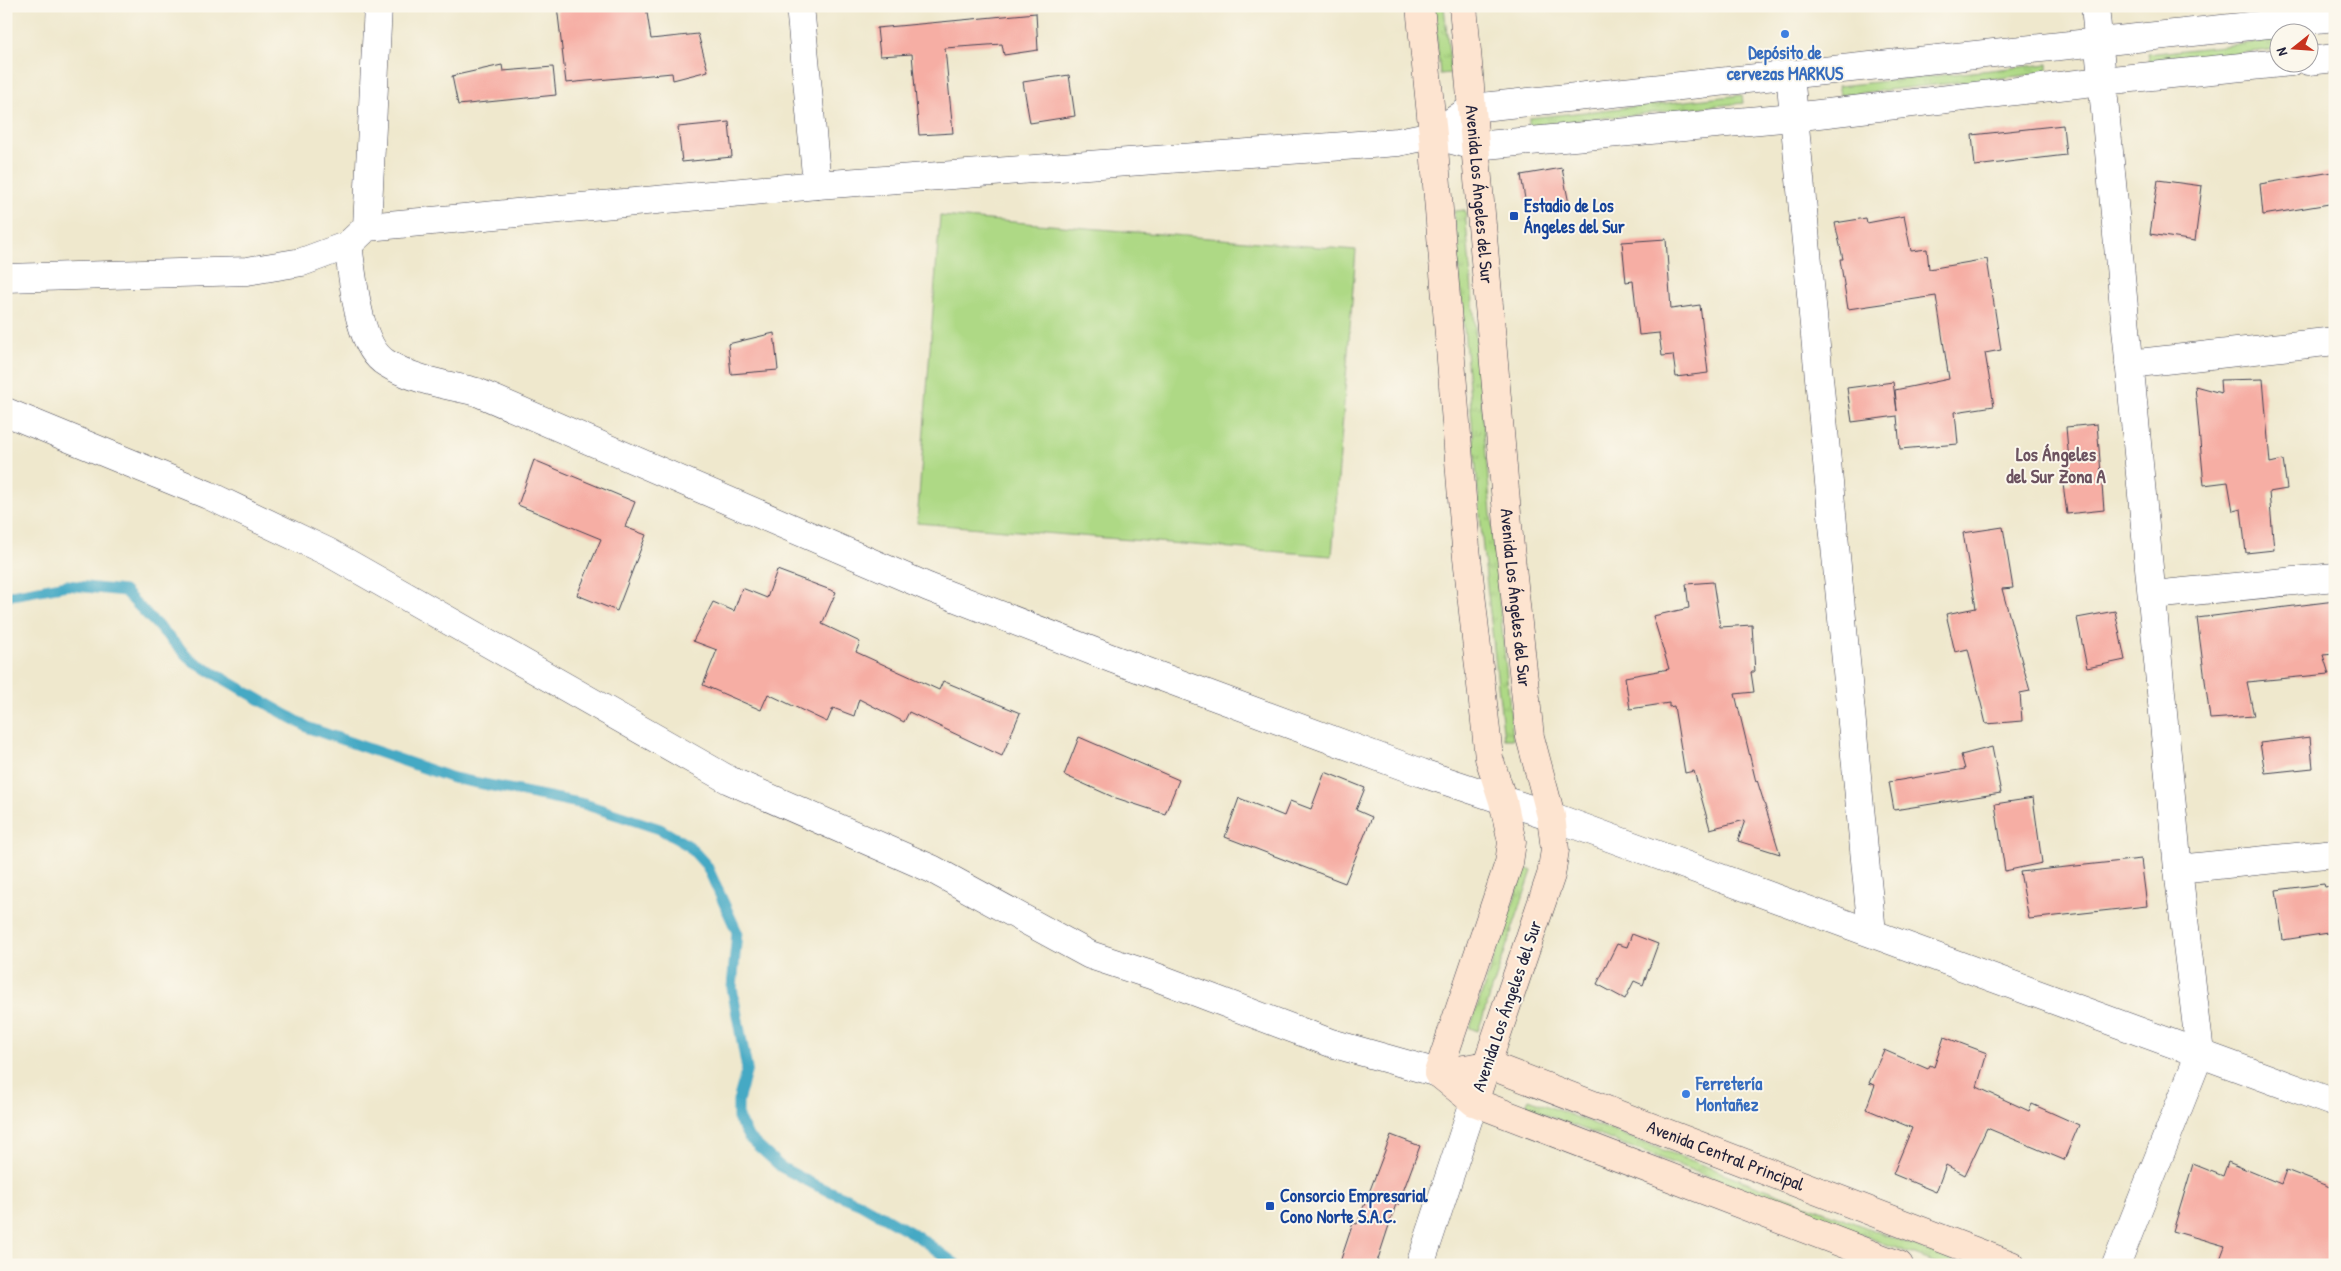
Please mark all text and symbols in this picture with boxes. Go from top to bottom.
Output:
north arrow [2268,22,2318,72]
marker: Depósito de cervezas MARKUS [1779,28,1791,40]
place label: Depósito de cervezas MARKUS [1727,40,1844,86]
text: N [2271,45,2291,58]
street label: Avenida Los Ángeles del Sur [1460,104,1500,285]
place label: Estadio de Los Ángeles del Sur [1524,193,1625,240]
marker: Estadio de Los Ángeles del Sur [1508,210,1520,222]
district label: Los Ángeles del Sur Zona A [2006,441,2106,489]
street label: Avenida Los Ángeles del Sur [1495,507,1538,688]
street label: Avenida Los Ángeles del Sur [1466,917,1548,1095]
place label: Ferretería Montañez [1695,1071,1763,1117]
marker: Ferretería Montañez [1680,1088,1692,1100]
street label: Avenida Central Principal [1644,1114,1808,1197]
place label: Consorcio Empresarial Cono Norte S.A.C. [1280,1183,1429,1229]
marker: Consorcio Empresarial Cono Norte S.A.C. [1264,1200,1276,1212]

